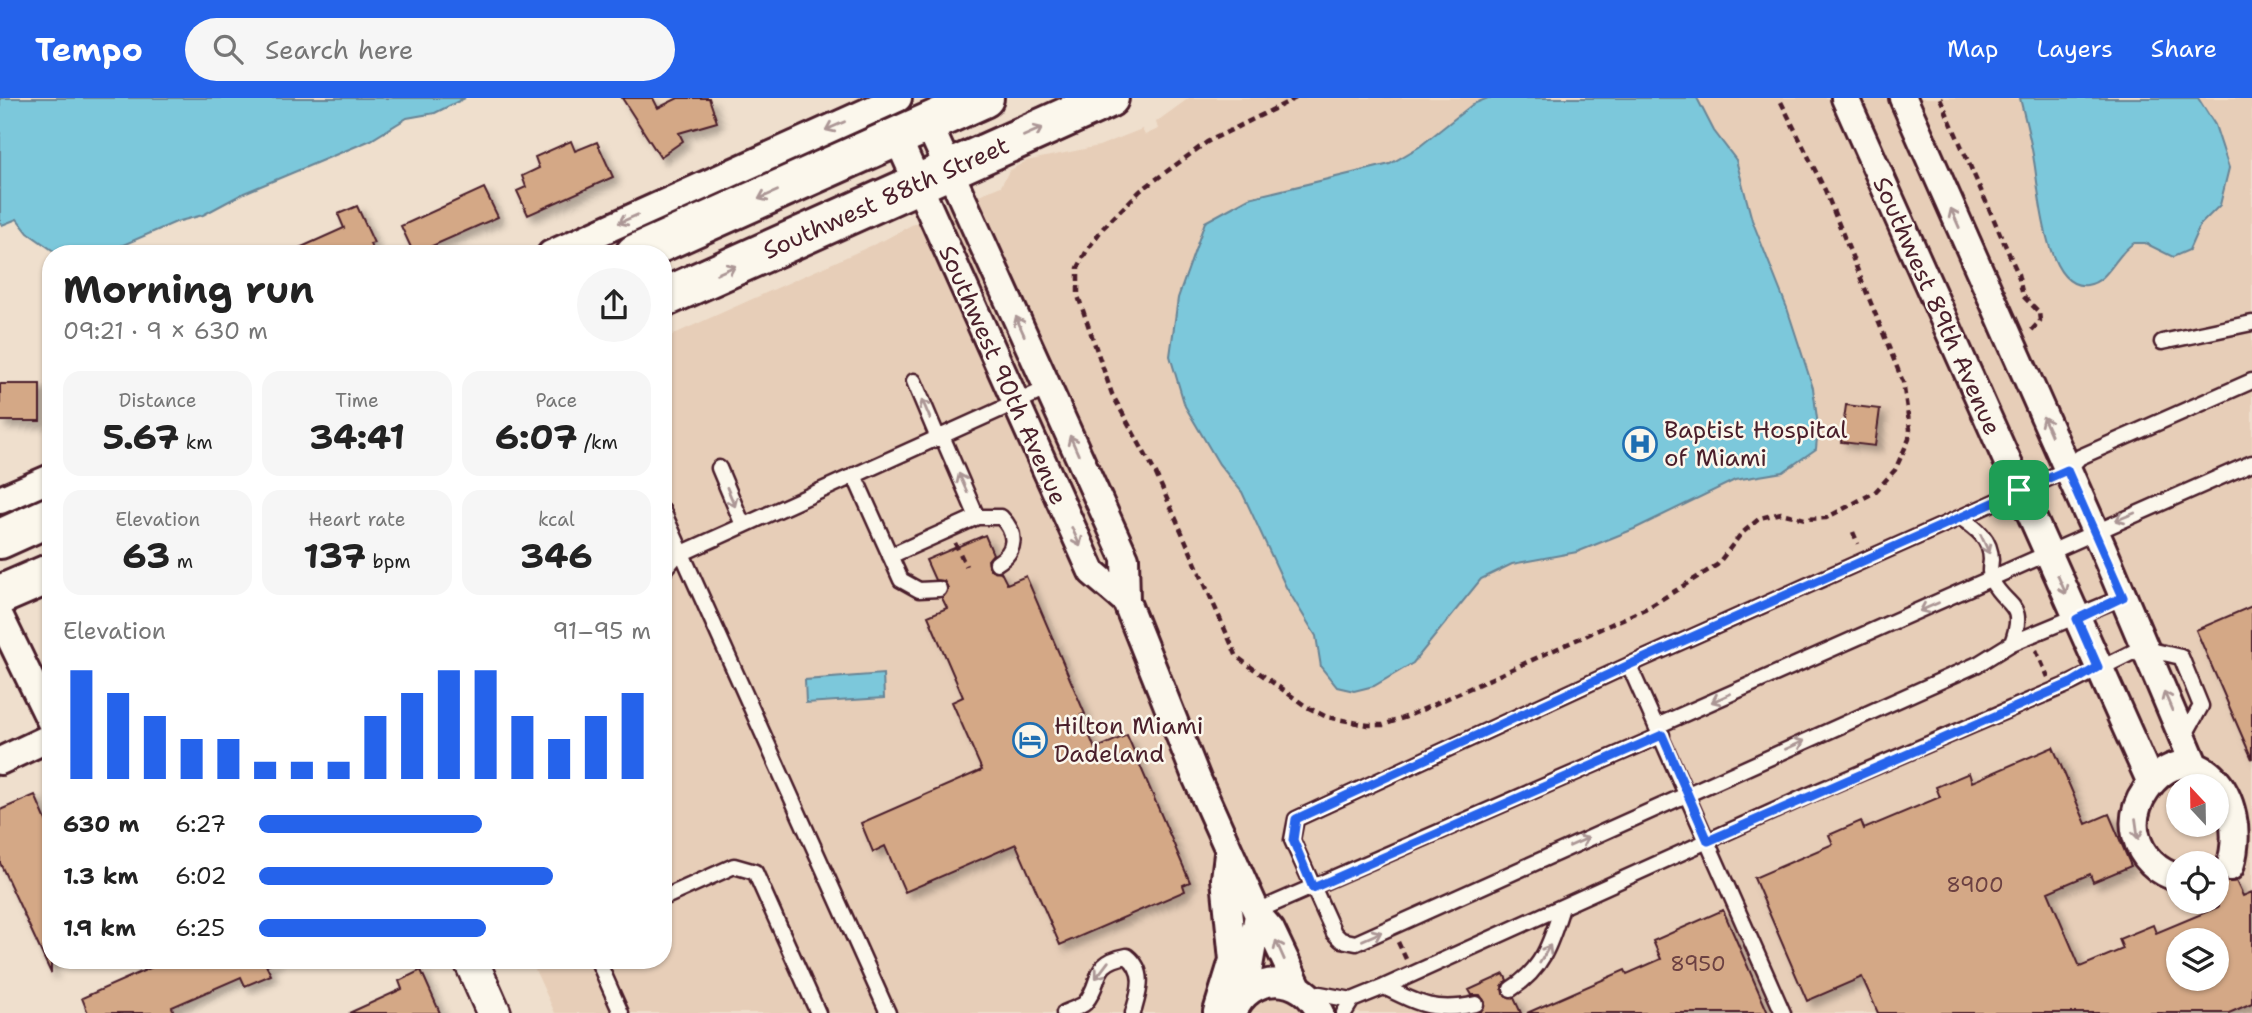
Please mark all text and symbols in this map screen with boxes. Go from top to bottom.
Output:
search box [185,18,675,81]
text: Tempo [35,27,143,72]
icon: search [209,30,247,68]
text: Search here [265,32,414,67]
text: Map [1947,33,1998,65]
text: Layers [2036,33,2113,65]
text: Share [2151,33,2217,65]
one-way arrow [825,120,847,133]
one-way arrow [1022,125,1044,138]
street label: Southwest 88th Street [758,129,1014,267]
street label: Southwest 89th Avenue [1866,172,2008,440]
one-way arrow [758,189,779,202]
one-way arrow [1948,207,1961,229]
one-way arrow [618,213,639,226]
street label: Southwest 90th Avenue [931,240,1075,510]
one-way arrow [714,263,736,276]
text: Morning run [63,264,314,315]
button: share [577,268,651,342]
text: 09:21 · 9 × 630 m [63,316,268,346]
one-way arrow [1013,316,1026,337]
text: Distance [119,388,197,413]
text: Time [335,388,379,413]
text: Pace [535,388,577,413]
one-way arrow [919,399,932,421]
text: 5.67 [103,413,179,460]
text: 34:41 [309,413,405,460]
text: 6:07 [495,413,577,460]
place label: Baptist Hospital of Miami [1664,414,1848,474]
one-way arrow [2040,415,2053,437]
hospital icon: Baptist Hospital of Miami [1621,425,1659,463]
text: km [179,430,213,455]
text: /km [577,430,618,455]
one-way arrow [1067,435,1080,457]
pin [1989,460,2049,520]
icon: arrive [2000,471,2038,509]
one-way arrow [956,473,969,494]
one-way arrow [725,486,738,507]
text: Elevation [115,507,200,532]
text: Heart rate [309,507,405,532]
text: kcal [538,507,575,532]
one-way arrow [2114,511,2136,524]
one-way arrow [1070,525,1083,547]
text: 63 [122,532,170,579]
text: 137 [303,532,366,579]
text: 346 [520,532,593,579]
one-way arrow [1979,533,1992,554]
text: m [170,549,193,574]
text: bpm [366,549,411,574]
one-way arrow [2056,574,2069,596]
one-way arrow [1919,601,1940,614]
text: Elevation [63,616,166,646]
text: 91–95 m [552,616,651,646]
one-way arrow [2161,691,2174,713]
one-way arrow [1710,692,1732,705]
place label: Hilton Miami Dadeland [1054,710,1204,770]
hotel icon: Hilton Miami Dadeland [1011,721,1049,759]
one-way arrow [1784,738,1805,751]
north arrow [2166,774,2230,836]
map controls [2166,774,2229,991]
text: 630 m [63,809,139,839]
text: 6:27 [175,809,226,839]
one-way arrow [2130,817,2143,840]
one-way arrow [1568,835,1589,848]
button: locate [2166,851,2229,914]
text: 1.3 km [63,861,138,891]
text: 6:02 [175,861,227,891]
house number: 8900 [1946,871,2004,899]
text: 1.9 km [63,913,136,943]
text: 6:25 [175,913,225,943]
button: layers [2166,928,2229,991]
one-way arrow [1361,929,1382,942]
one-way arrow [1273,940,1286,961]
one-way arrow [1538,944,1552,964]
house number: 8950 [1670,950,1726,978]
one-way arrow [1095,960,1110,978]

